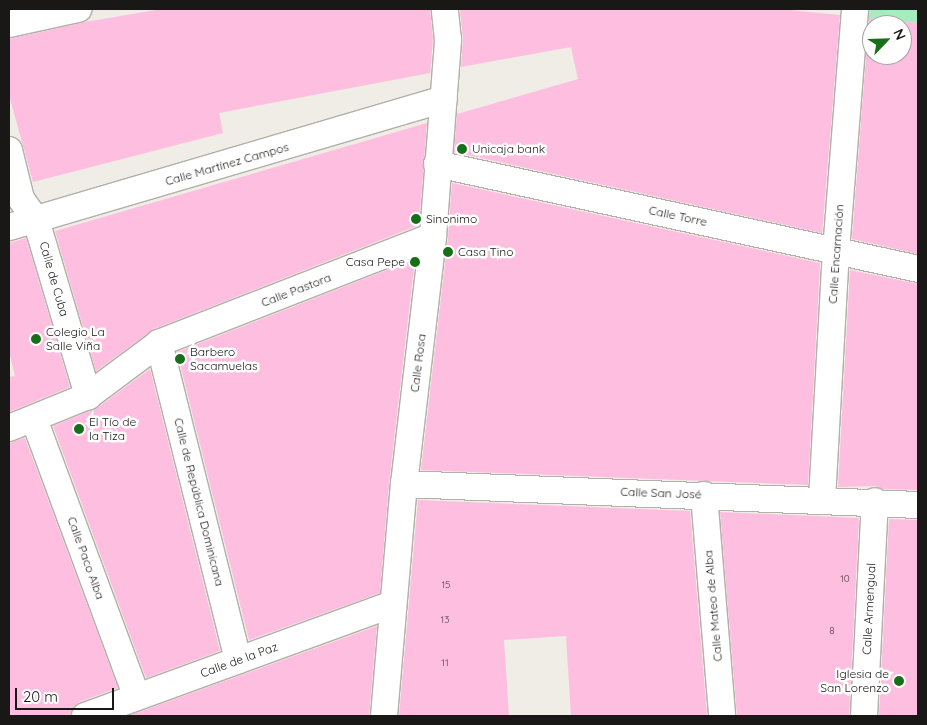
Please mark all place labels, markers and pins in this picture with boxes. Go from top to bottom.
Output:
place label: Unicaja bank [472,142,545,156]
marker: Unicaja bank [456,143,468,155]
place label: Sinonimo [426,212,477,226]
marker: Sinonimo [410,213,422,225]
place label: Casa Tino [458,245,513,259]
marker: Casa Tino [442,246,454,258]
place label: Casa Pepe [346,255,405,269]
marker: Casa Pepe [409,256,421,268]
place label: Colegio La Salle Viña [46,325,105,353]
marker: Colegio La Salle Viña [30,333,42,345]
place label: Barbero Sacamuelas [190,345,258,373]
marker: Barbero Sacamuelas [174,353,186,365]
place label: El Tío de la Tiza [89,415,136,443]
marker: El Tío de la Tiza [73,423,85,435]
place label: Iglesia de San Lorenzo [820,667,889,695]
marker: Iglesia de San Lorenzo [893,675,905,687]

